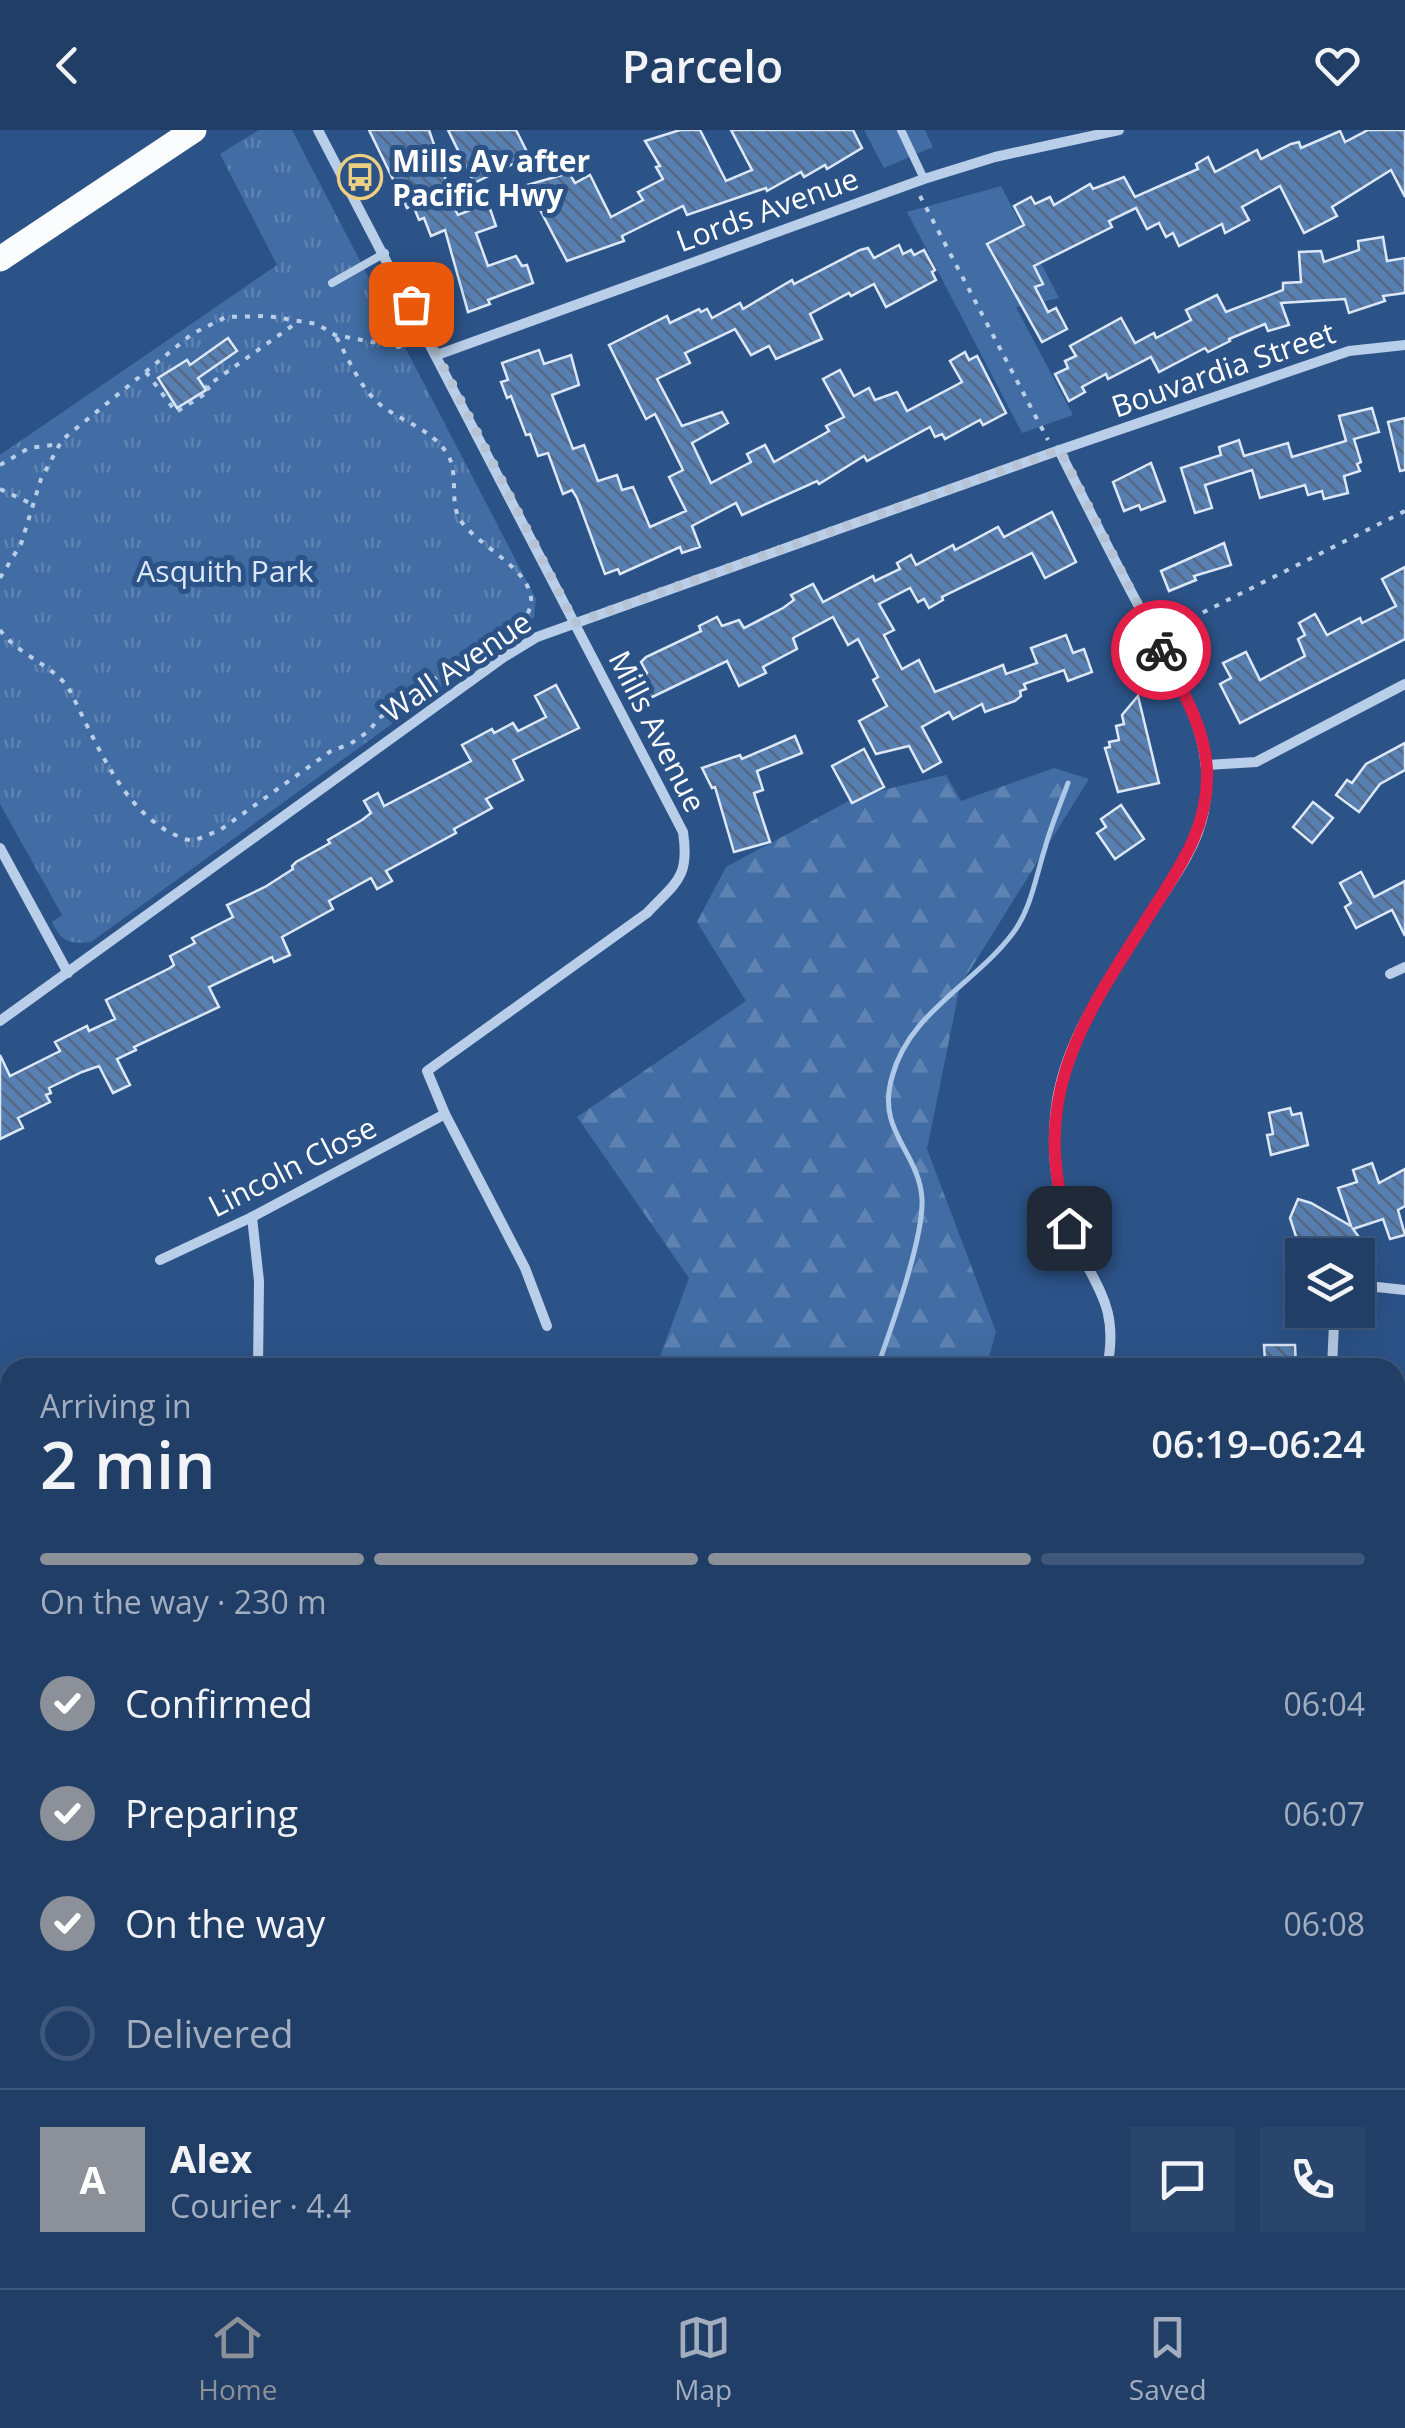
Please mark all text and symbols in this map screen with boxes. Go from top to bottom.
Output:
text: Parcelo [622,35,783,96]
icon: back [40,38,95,93]
icon: heart [1310,38,1365,93]
place label: Mills Av after Pacific Hwy [392,140,590,215]
bus stop icon: Mills Av after Pacific Hwy [337,154,383,200]
street label: Lords Avenue [670,157,864,261]
pin [369,262,454,347]
icon: bag [384,277,439,332]
street label: Bouvardia Street [1106,312,1340,426]
park label: Asquith Park [136,550,314,591]
courier [1111,600,1211,700]
street label: Wall Avenue [373,601,539,731]
icon: bike [1134,623,1189,678]
street label: Mills Avenue [600,643,716,819]
street label: Lincoln Close [201,1106,383,1226]
pin [1027,1186,1112,1271]
icon: home [1042,1201,1097,1256]
map controls [1285,1238,1375,1328]
button: layers [1285,1238,1375,1328]
text: Arriving in [40,1384,192,1427]
text: 06:19–06:24 [1151,1417,1365,1469]
text: 2 min [40,1420,215,1508]
text: On the way · 230 m [40,1580,327,1623]
icon: check [40,1676,95,1731]
text: Confirmed [125,1677,313,1729]
text: 06:04 [1283,1682,1365,1725]
icon: check [40,1786,95,1841]
text: Preparing [125,1787,298,1839]
text: 06:07 [1283,1792,1365,1835]
icon: check [40,1896,95,1951]
text: On the way [125,1897,325,1949]
text: 06:08 [1283,1902,1365,1945]
text: Delivered [125,2007,294,2059]
button: chat [1130,2127,1235,2232]
button: phone [1260,2127,1365,2232]
text: Alex [170,2132,252,2184]
text: A [79,2153,106,2205]
text: Courier · 4.4 [170,2184,351,2227]
tab: Home [198,2310,278,2408]
tab: Map [674,2310,732,2408]
tab: Saved [1129,2310,1207,2408]

